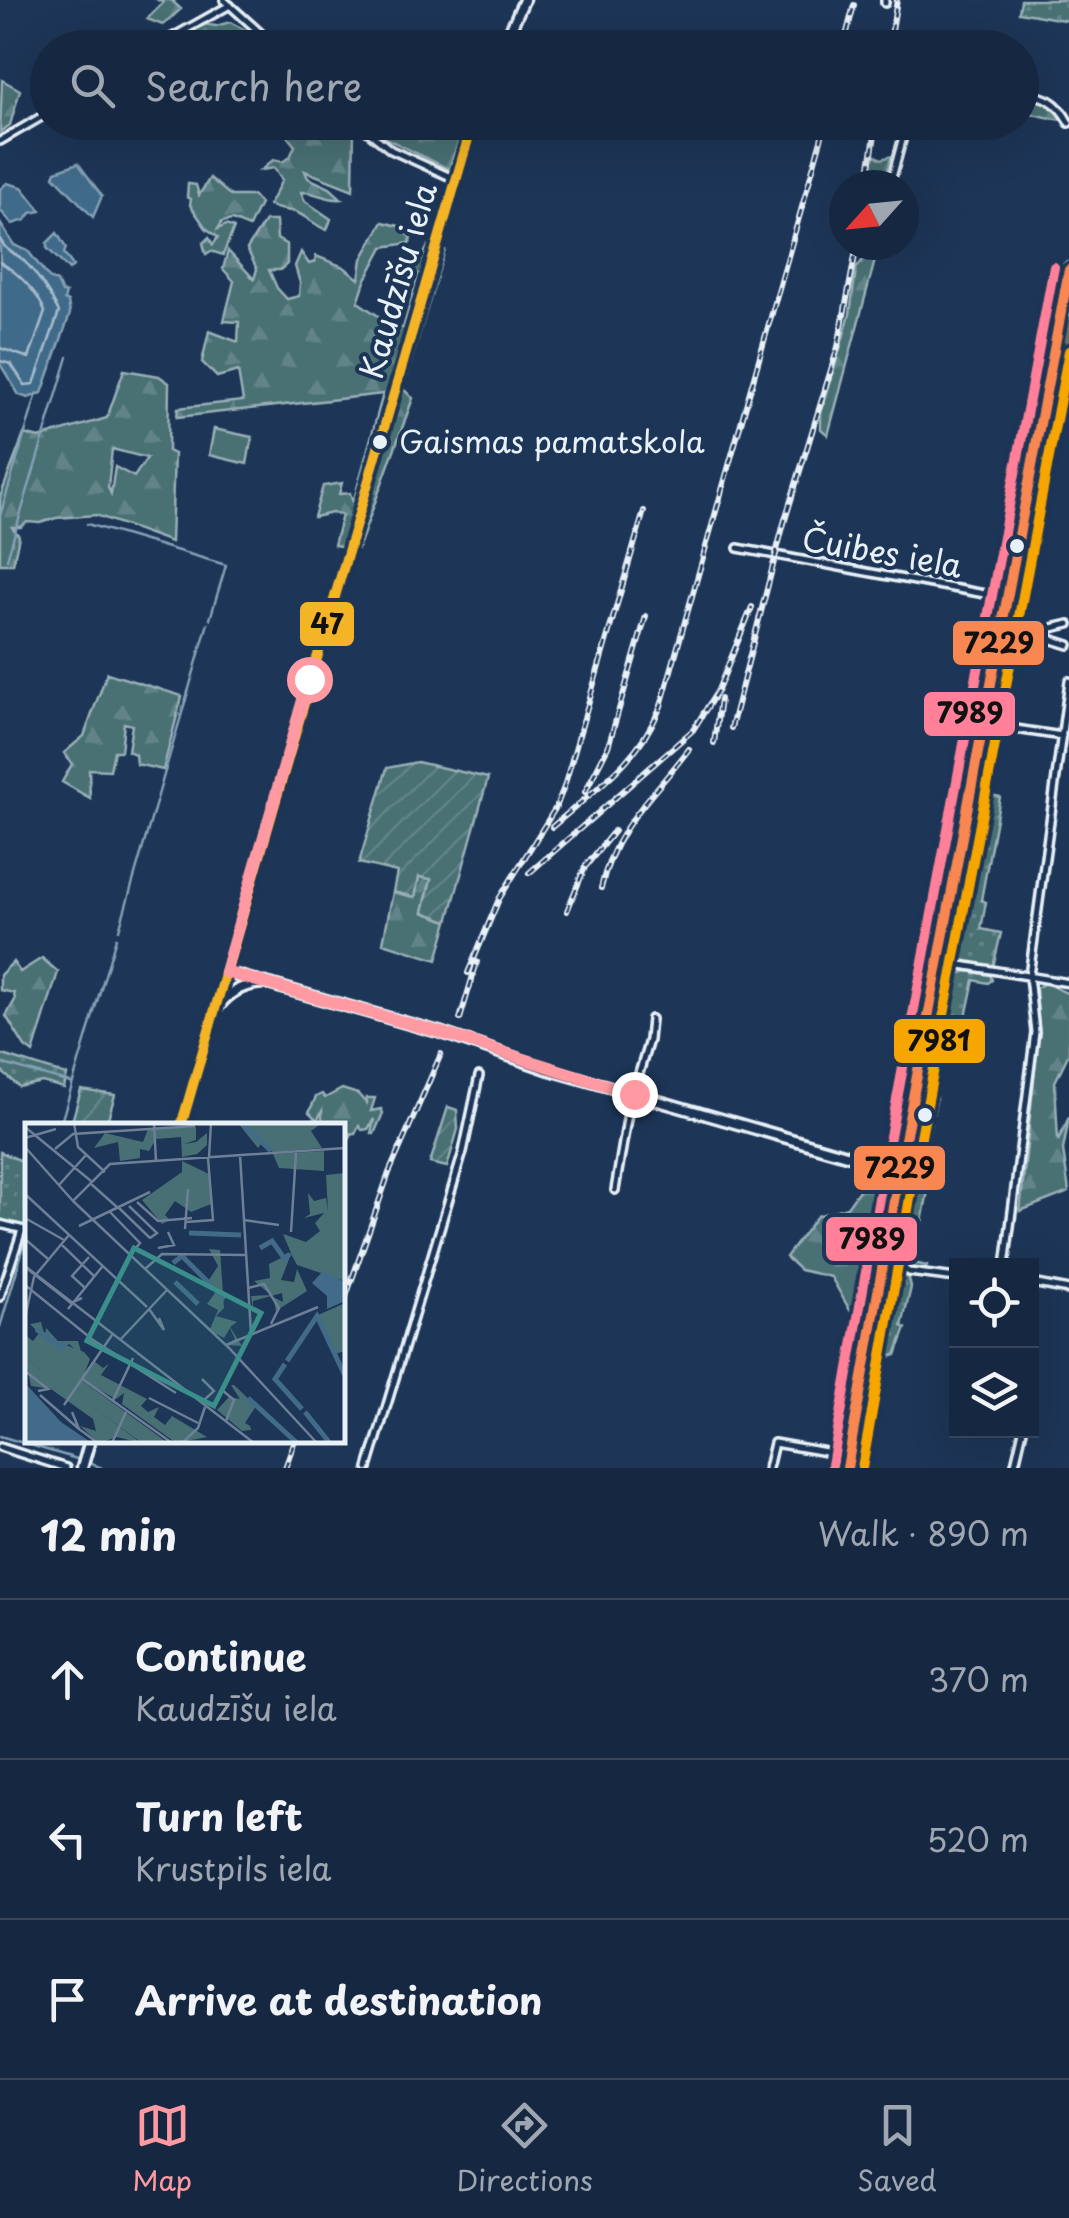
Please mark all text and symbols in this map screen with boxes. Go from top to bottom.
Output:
search box [30,30,1039,140]
text: Search here [145,57,362,114]
icon: search [65,58,120,113]
north arrow [829,170,919,260]
street label: Kaudzīšu iela [346,177,448,384]
place label: Gaismas pamatskola [399,418,705,463]
marker: Gaismas pamatskola [370,432,390,452]
street label: Čuibes iela [799,513,966,589]
unlabelled marker [1007,536,1027,556]
line badge: 47 [298,600,356,648]
text: 47 [310,601,344,644]
line badge: 7229 [951,619,1046,667]
text: 7229 [964,620,1034,663]
route start [287,657,333,703]
line badge: 7989 [922,690,1017,738]
text: 7989 [937,690,1003,733]
line badge: 7981 [892,1017,987,1065]
text: 7981 [908,1018,970,1061]
route end [612,1072,658,1118]
unlabelled marker [915,1105,935,1125]
inset map [25,1123,345,1443]
line badge: 7229 [852,1144,947,1192]
text: 7229 [865,1145,935,1188]
line badge: 7989 [824,1215,919,1263]
text: 7989 [839,1216,905,1259]
map controls [949,1258,1039,1438]
button: locate [949,1258,1039,1348]
button: layers [949,1348,1039,1438]
text: 12 min [40,1502,177,1565]
text: Walk · 890 m [818,1509,1029,1557]
text: Continue [135,1627,306,1684]
icon: ahead [40,1652,95,1707]
text: 370 m [928,1655,1029,1703]
text: Kaudzīšu iela [135,1684,337,1732]
text: Turn left [135,1787,303,1844]
icon: left [40,1812,95,1867]
text: 520 m [927,1815,1029,1863]
text: Krustpils iela [135,1844,331,1892]
text: Arrive at destination [135,1971,543,2028]
icon: arrive [40,1972,95,2027]
tab: Map [132,2098,192,2201]
tab: Directions [457,2098,593,2201]
tab: Saved [857,2098,937,2201]

